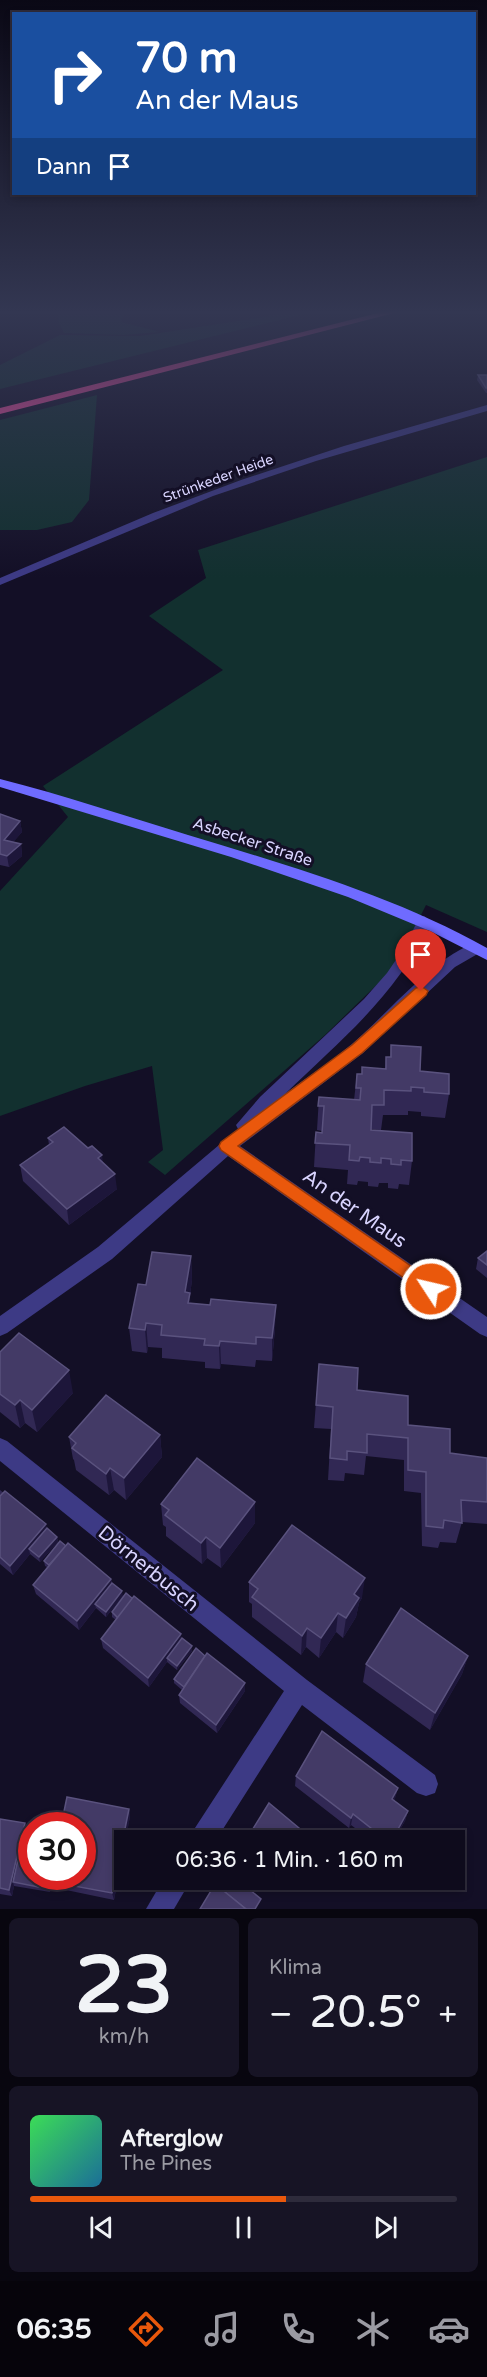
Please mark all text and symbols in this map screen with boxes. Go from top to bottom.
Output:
text: 70 m [135,33,237,84]
icon: right [36,36,114,114]
text: An der Maus [135,84,299,117]
icon: arrive [103,150,136,183]
text: Dann [36,154,91,180]
street label: Strünkeder Heide [161,451,276,506]
street label: Asbecker Straße [190,813,315,871]
pin [395,929,446,991]
icon: arrive [404,938,437,971]
street label: An der Maus [298,1164,411,1253]
position arrow [399,1257,463,1321]
street label: Dörnerbusch [93,1521,204,1617]
speed limit sign: 30 [18,1812,96,1890]
text: 06:36 · 1 Min. · 160 m [176,1847,403,1873]
text: 23 [75,1939,173,2033]
text: Klima [269,1956,322,1980]
text: 20.5° [309,1986,422,2040]
text: − [269,1995,293,2034]
text: + [438,1995,457,2034]
text: km/h [99,2025,149,2049]
text: Afterglow [120,2126,223,2152]
text: The Pines [120,2152,212,2176]
icon: previous [85,2211,118,2244]
icon: pause [227,2211,260,2244]
icon: next [369,2211,402,2244]
icon: directions [125,2308,167,2350]
icon: music [201,2308,243,2350]
icon: phone [277,2308,319,2350]
icon: climate [352,2308,394,2350]
icon: car [428,2308,470,2350]
text: 06:35 [17,2313,92,2346]

